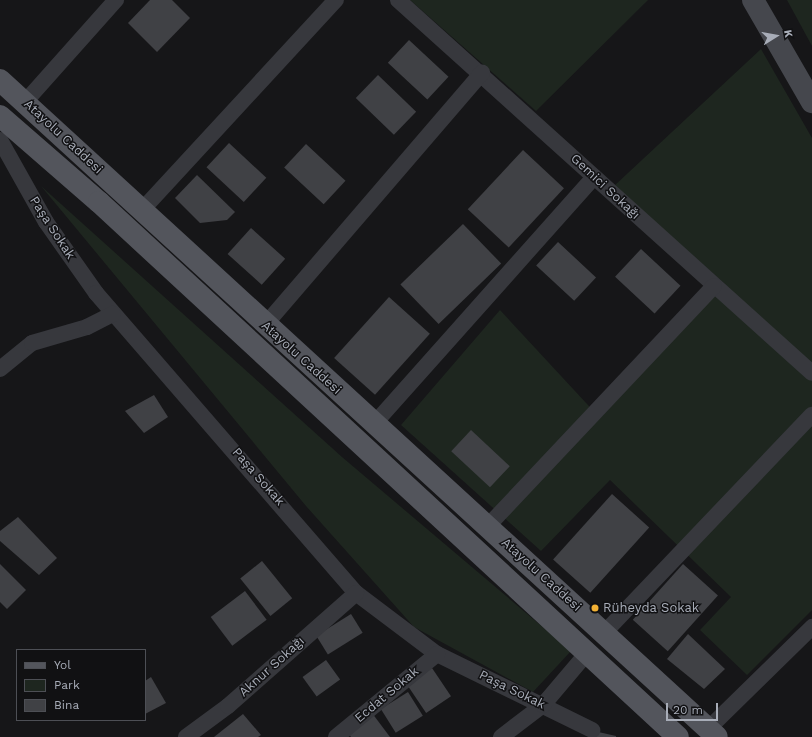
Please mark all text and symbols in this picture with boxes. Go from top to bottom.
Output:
north arrow [756,16,796,56]
text: K [781,29,795,39]
street label: Atayolu Caddesi [20,97,106,177]
street label: Gemici Sokağı [567,151,643,223]
street label: Paşa Sokak [26,194,78,262]
street label: Atayolu Caddesi [258,318,344,398]
street label: Paşa Sokak [228,445,288,509]
street label: Atayolu Caddesi [498,535,584,615]
place label: Rüheyda Sokak [603,600,700,616]
marker: Rüheyda Sokak [590,603,600,613]
street label: Aknur Sokağı [236,633,308,701]
legend [16,649,146,721]
text: Yol [54,658,71,672]
street label: Ecdat Sokak [352,664,422,726]
street label: Paşa Sokak [476,667,548,713]
text: Park [54,678,80,692]
scale bar [668,695,720,721]
text: Bina [54,698,79,712]
text: 20 m [673,703,703,717]

